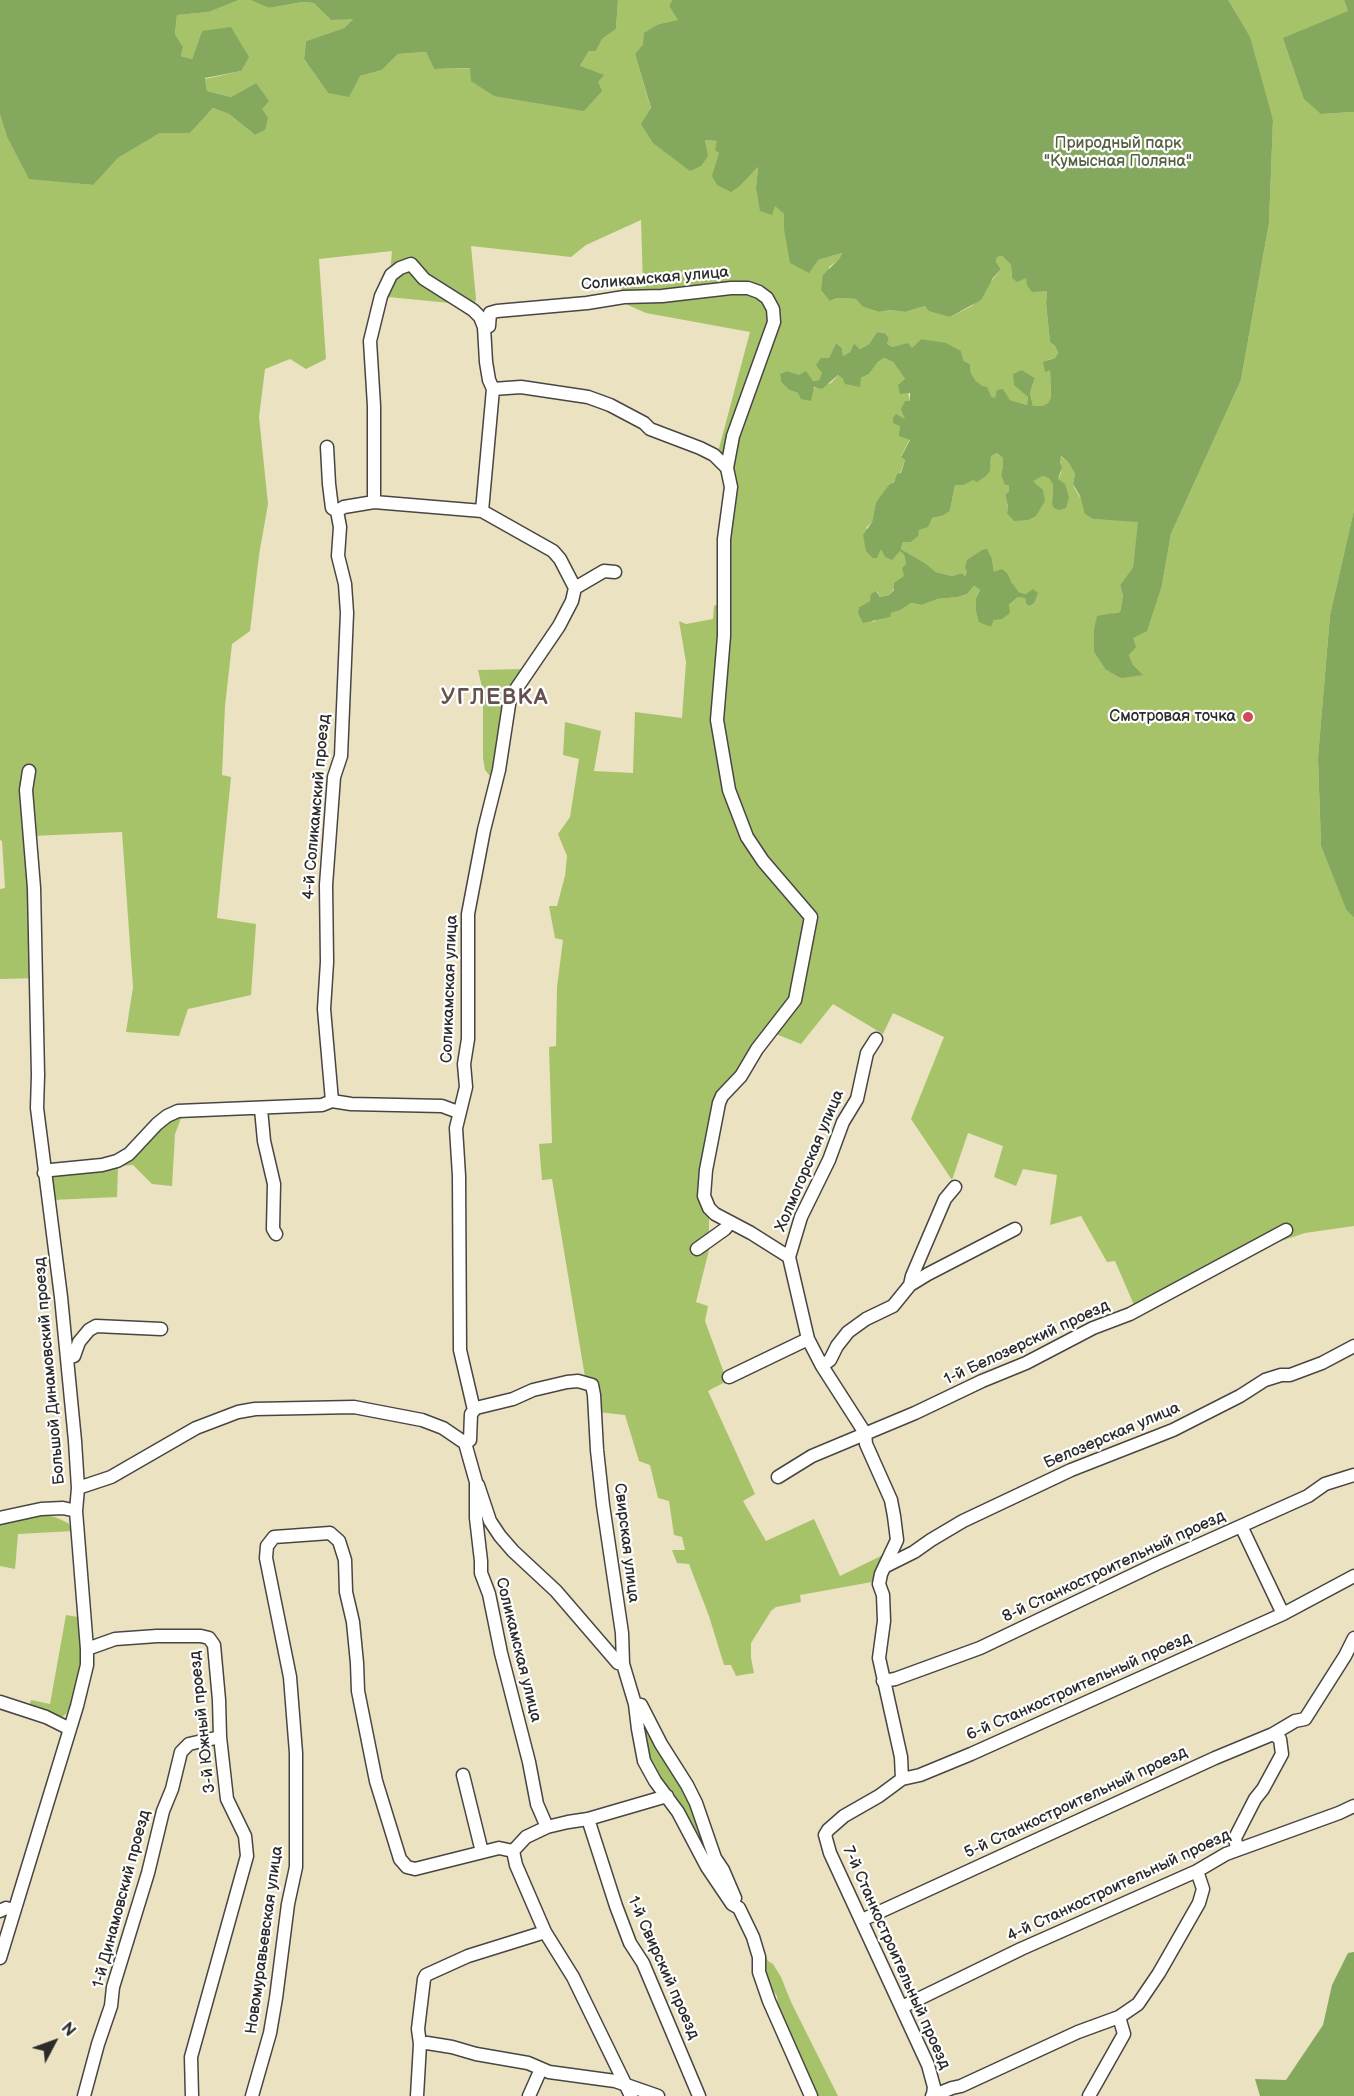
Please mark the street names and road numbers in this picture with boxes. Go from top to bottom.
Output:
street label: Соликамская улица [580,263,730,295]
street label: 4-й Соликамский проезд [299,713,335,901]
street label: Соликамская улица [438,915,462,1063]
street label: Холмогорская улица [771,1087,849,1235]
street label: Большой Динамовский проезд [30,1257,70,1485]
street label: 1-й Белозерский проезд [941,1296,1113,1390]
street label: Белозерская улица [1041,1399,1183,1473]
street label: Свирская улица [609,1482,643,1604]
street label: 8-й Станкостроительный проезд [1000,1507,1228,1627]
street label: Соликамская улица [491,1576,545,1724]
street label: 6-й Станкостроительный проезд [964,1629,1194,1745]
street label: 3-й Южный проезд [186,1650,220,1794]
street label: 5-й Станкостроительный проезд [962,1743,1190,1863]
street label: 1-й Динамовский проезд [89,1808,155,1990]
street label: 4-й Станкостроительный проезд [1004,1826,1234,1946]
street label: 7-й Станкостроительный проезд [838,1843,954,2073]
street label: Новомуравьевская улица [242,1845,288,2035]
street label: 1-й Свирский проезд [623,1894,703,2042]

